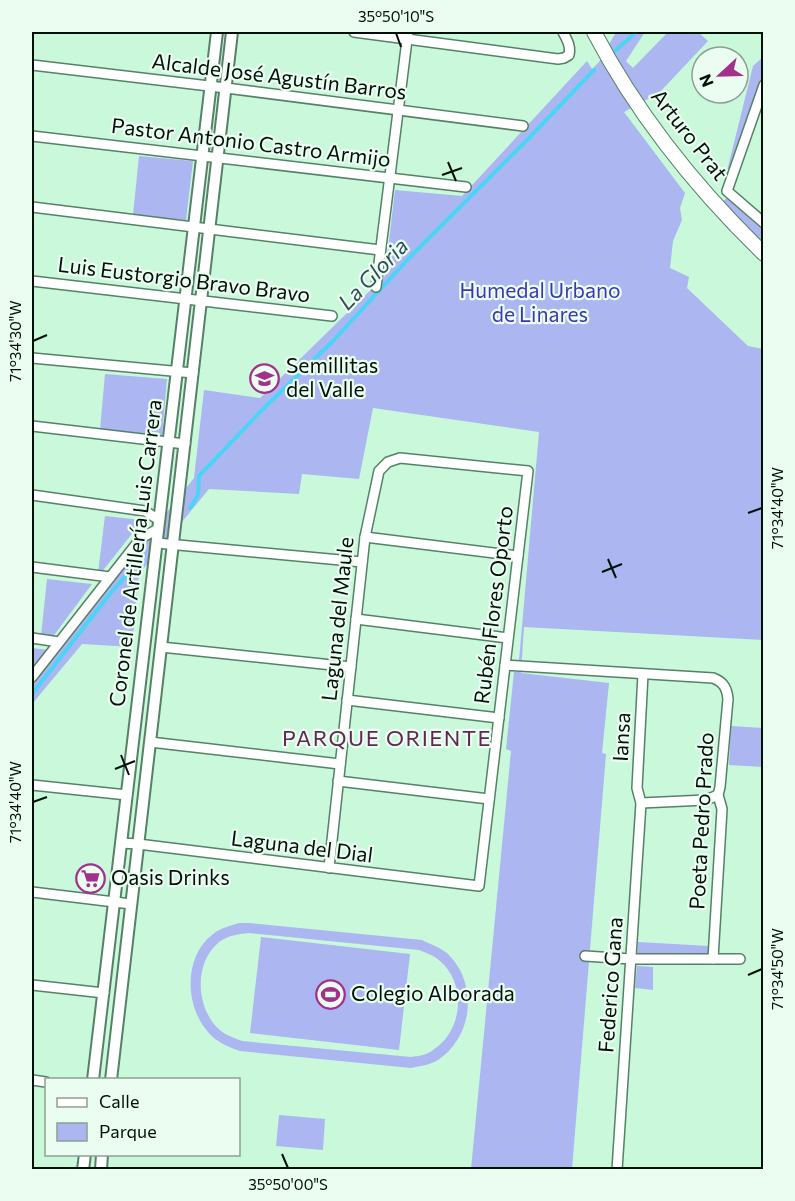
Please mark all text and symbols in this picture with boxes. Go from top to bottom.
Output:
text: 35°50'10"S [358,7,434,25]
north arrow [690,45,750,105]
street label: Alcalde José Agustín Barros [150,47,408,104]
text: N [695,72,717,90]
street label: Arturo Prat [647,84,734,185]
street label: Pastor Antonio Castro Armijo [110,112,392,171]
water label: La Gloria [332,232,413,315]
street label: Luis Eustorgio Bravo Bravo [57,251,312,306]
park label: Humedal Urbano de Linares [459,277,621,326]
text: 71°34'30"W [6,300,24,382]
place label: Semillitas del Valle [286,352,378,401]
school or university icon: Semillitas del Valle [249,362,281,394]
street label: Coronel de Artillería Luis Carrera [103,398,166,708]
text: 71°34'40"W [768,467,786,549]
street label: Rubén Flores Oporto [468,504,517,705]
street label: Laguna del Maule [315,536,358,702]
street label: Iansa [607,712,634,762]
district label: PARQUE ORIENTE [282,724,492,751]
street label: Poeta Pedro Prado [683,732,718,910]
text: 71°34'40"W [6,761,24,843]
street label: Laguna del Dial [230,824,375,867]
supermarket icon: Oasis Drinks [74,862,106,894]
place label: Oasis Drinks [111,864,230,889]
street label: Federico Gana [592,916,627,1054]
text: 71°34'50"W [768,928,786,1010]
sports icon: Colegio Alborada [314,978,346,1010]
place label: Colegio Alborada [351,980,515,1005]
legend [45,1078,240,1156]
text: Calle [99,1090,139,1112]
text: Parque [99,1120,157,1142]
text: 35°50'00"S [248,1175,328,1193]

